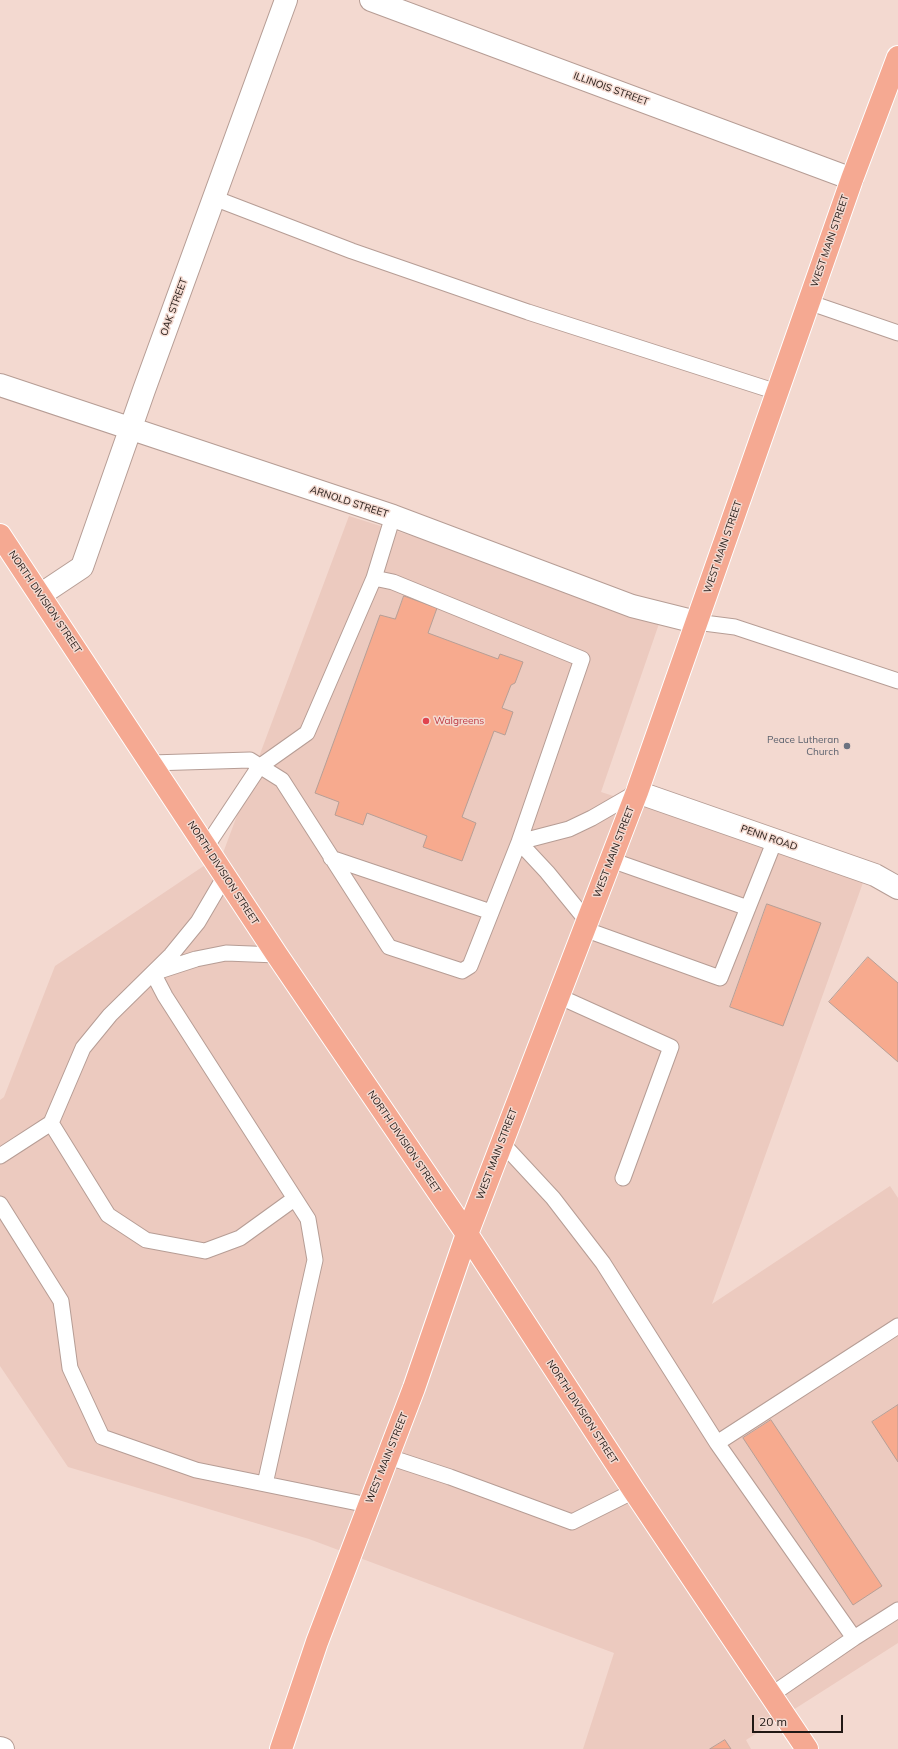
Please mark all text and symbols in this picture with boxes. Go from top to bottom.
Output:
street label: ILLINOIS STREET [572,70,650,108]
street label: WEST MAIN STREET [809,193,851,289]
street label: OAK STREET [158,276,190,338]
street label: ARNOLD STREET [308,484,390,520]
street label: WEST MAIN STREET [702,499,744,595]
street label: NORTH DIVISION STREET [6,548,84,656]
place label: Walgreens [434,715,484,727]
marker: Walgreens [421,716,431,726]
place label: Peace Lutheran Church [767,734,839,758]
marker: Peace Lutheran Church [842,741,852,751]
street label: WEST MAIN STREET [591,805,637,899]
street label: NORTH DIVISION STREET [185,819,261,927]
street label: PENN ROAD [739,823,799,853]
street label: NORTH DIVISION STREET [365,1088,443,1196]
street label: WEST MAIN STREET [474,1107,520,1201]
street label: NORTH DIVISION STREET [544,1358,620,1466]
street label: WEST MAIN STREET [363,1411,411,1505]
scale bar [754,1707,845,1733]
text: 20 m [759,1714,787,1729]

